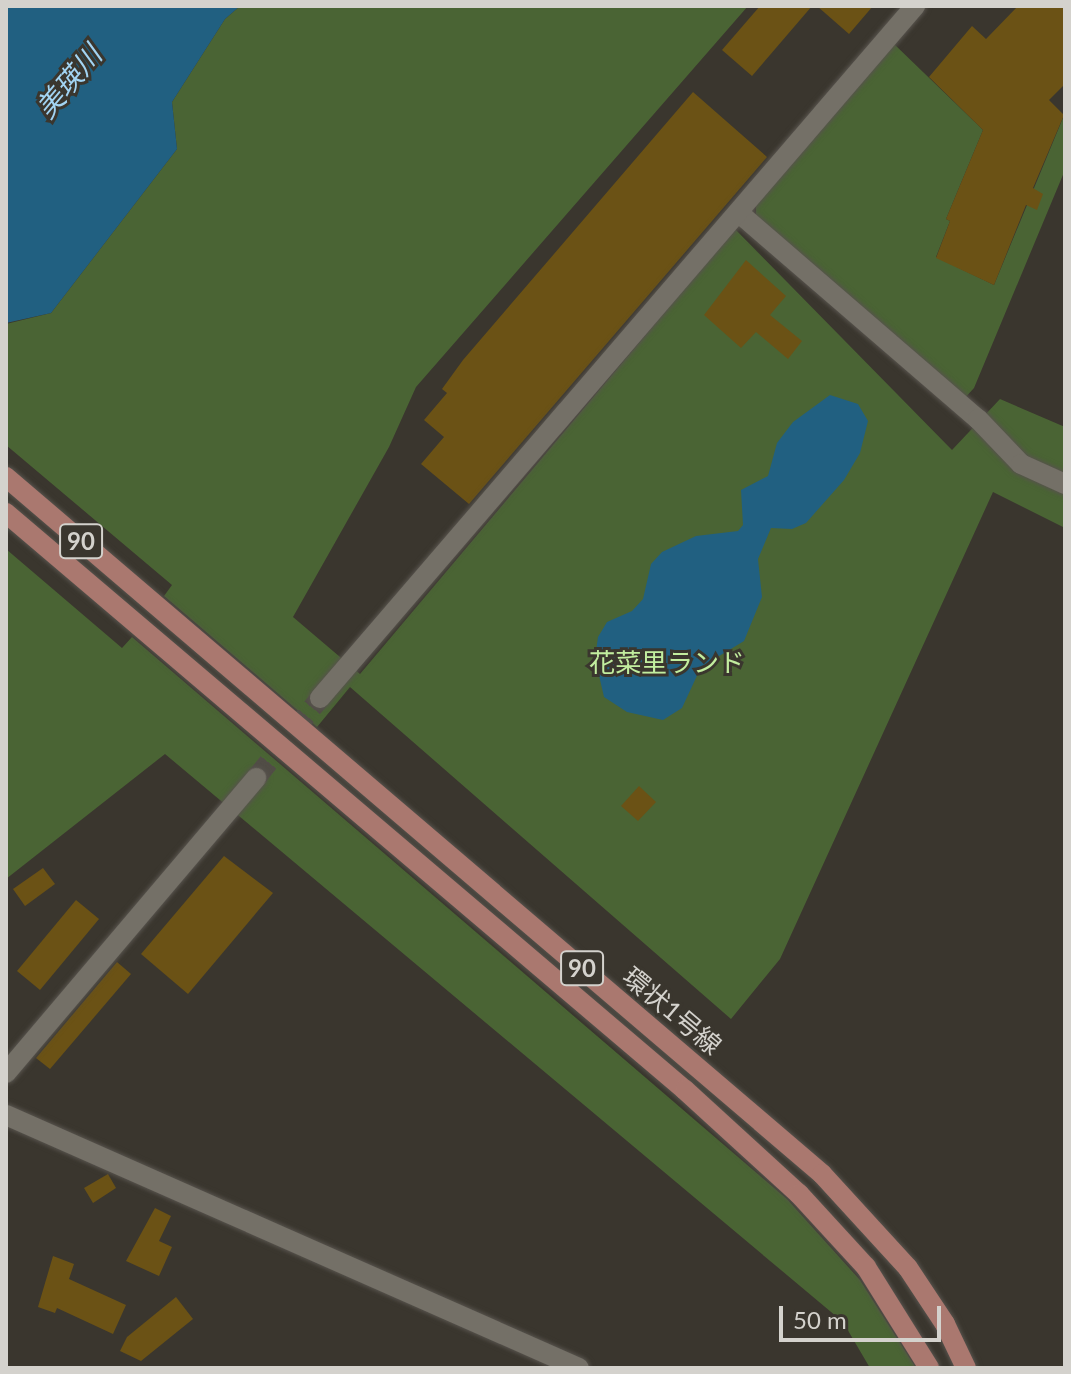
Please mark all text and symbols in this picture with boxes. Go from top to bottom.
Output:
water label: 美瑛川 [28,38,108,124]
road number: 90 [59,521,103,561]
park label: 花菜里ランド [589,647,745,679]
road number: 90 [560,948,604,988]
street label: 環状1号線 [616,961,728,1061]
scale bar [783,1290,945,1340]
text: 50 m [793,1305,847,1334]

